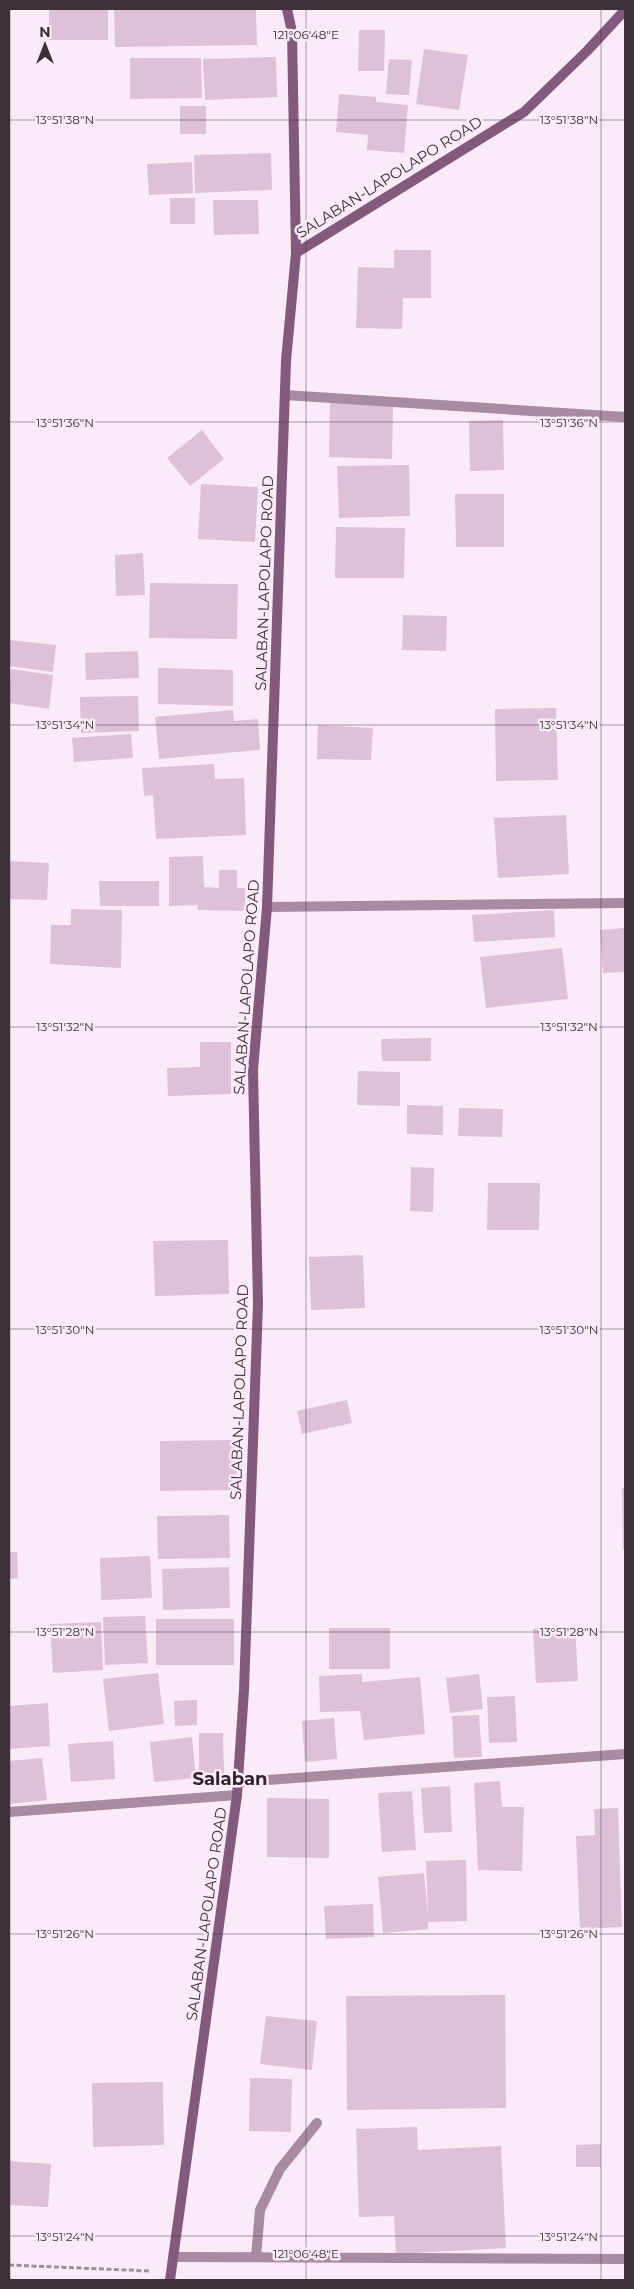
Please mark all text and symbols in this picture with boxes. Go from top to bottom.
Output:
north arrow [20,20,70,70]
text: N [39,23,51,41]
text: 121°06'48"E [273,27,339,42]
text: 13°51'38"N [36,112,94,127]
street label: SALABAN-LAPOLAPO ROAD [292,112,486,242]
text: 13°51'38"N [540,112,598,127]
text: 13°51'36"N [36,415,94,430]
text: 13°51'36"N [540,415,598,430]
street label: SALABAN-LAPOLAPO ROAD [251,475,277,691]
text: 13°51'34"N [36,717,94,732]
text: 13°51'34"N [540,717,598,732]
street label: SALABAN-LAPOLAPO ROAD [229,879,263,1095]
text: 13°51'32"N [36,1019,94,1034]
text: 13°51'32"N [540,1019,598,1034]
street label: SALABAN-LAPOLAPO ROAD [226,1284,252,1500]
text: 13°51'30"N [36,1322,94,1337]
text: 13°51'30"N [540,1322,598,1337]
text: 13°51'28"N [36,1624,94,1639]
text: 13°51'28"N [540,1624,598,1639]
district label: Salaban [193,1768,267,1790]
street label: SALABAN-LAPOLAPO ROAD [182,1806,230,2022]
text: 13°51'26"N [36,1926,94,1941]
text: 13°51'26"N [540,1926,598,1941]
text: 13°51'24"N [36,2229,94,2244]
text: 13°51'24"N [540,2229,598,2244]
text: 121°06'48"E [273,2246,339,2261]

